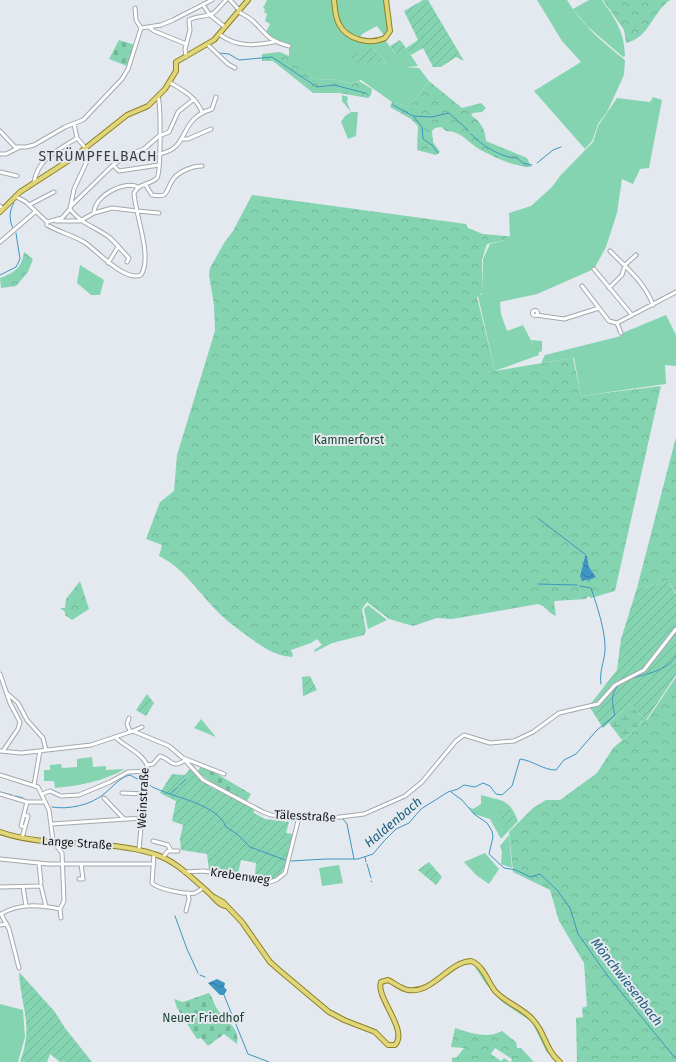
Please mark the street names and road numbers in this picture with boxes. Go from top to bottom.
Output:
street label: Weinstraße [134,767,152,829]
street label: Tälesstraße [274,807,336,825]
street label: Lange Straße [41,834,113,852]
street label: Krebenweg [209,865,271,887]

